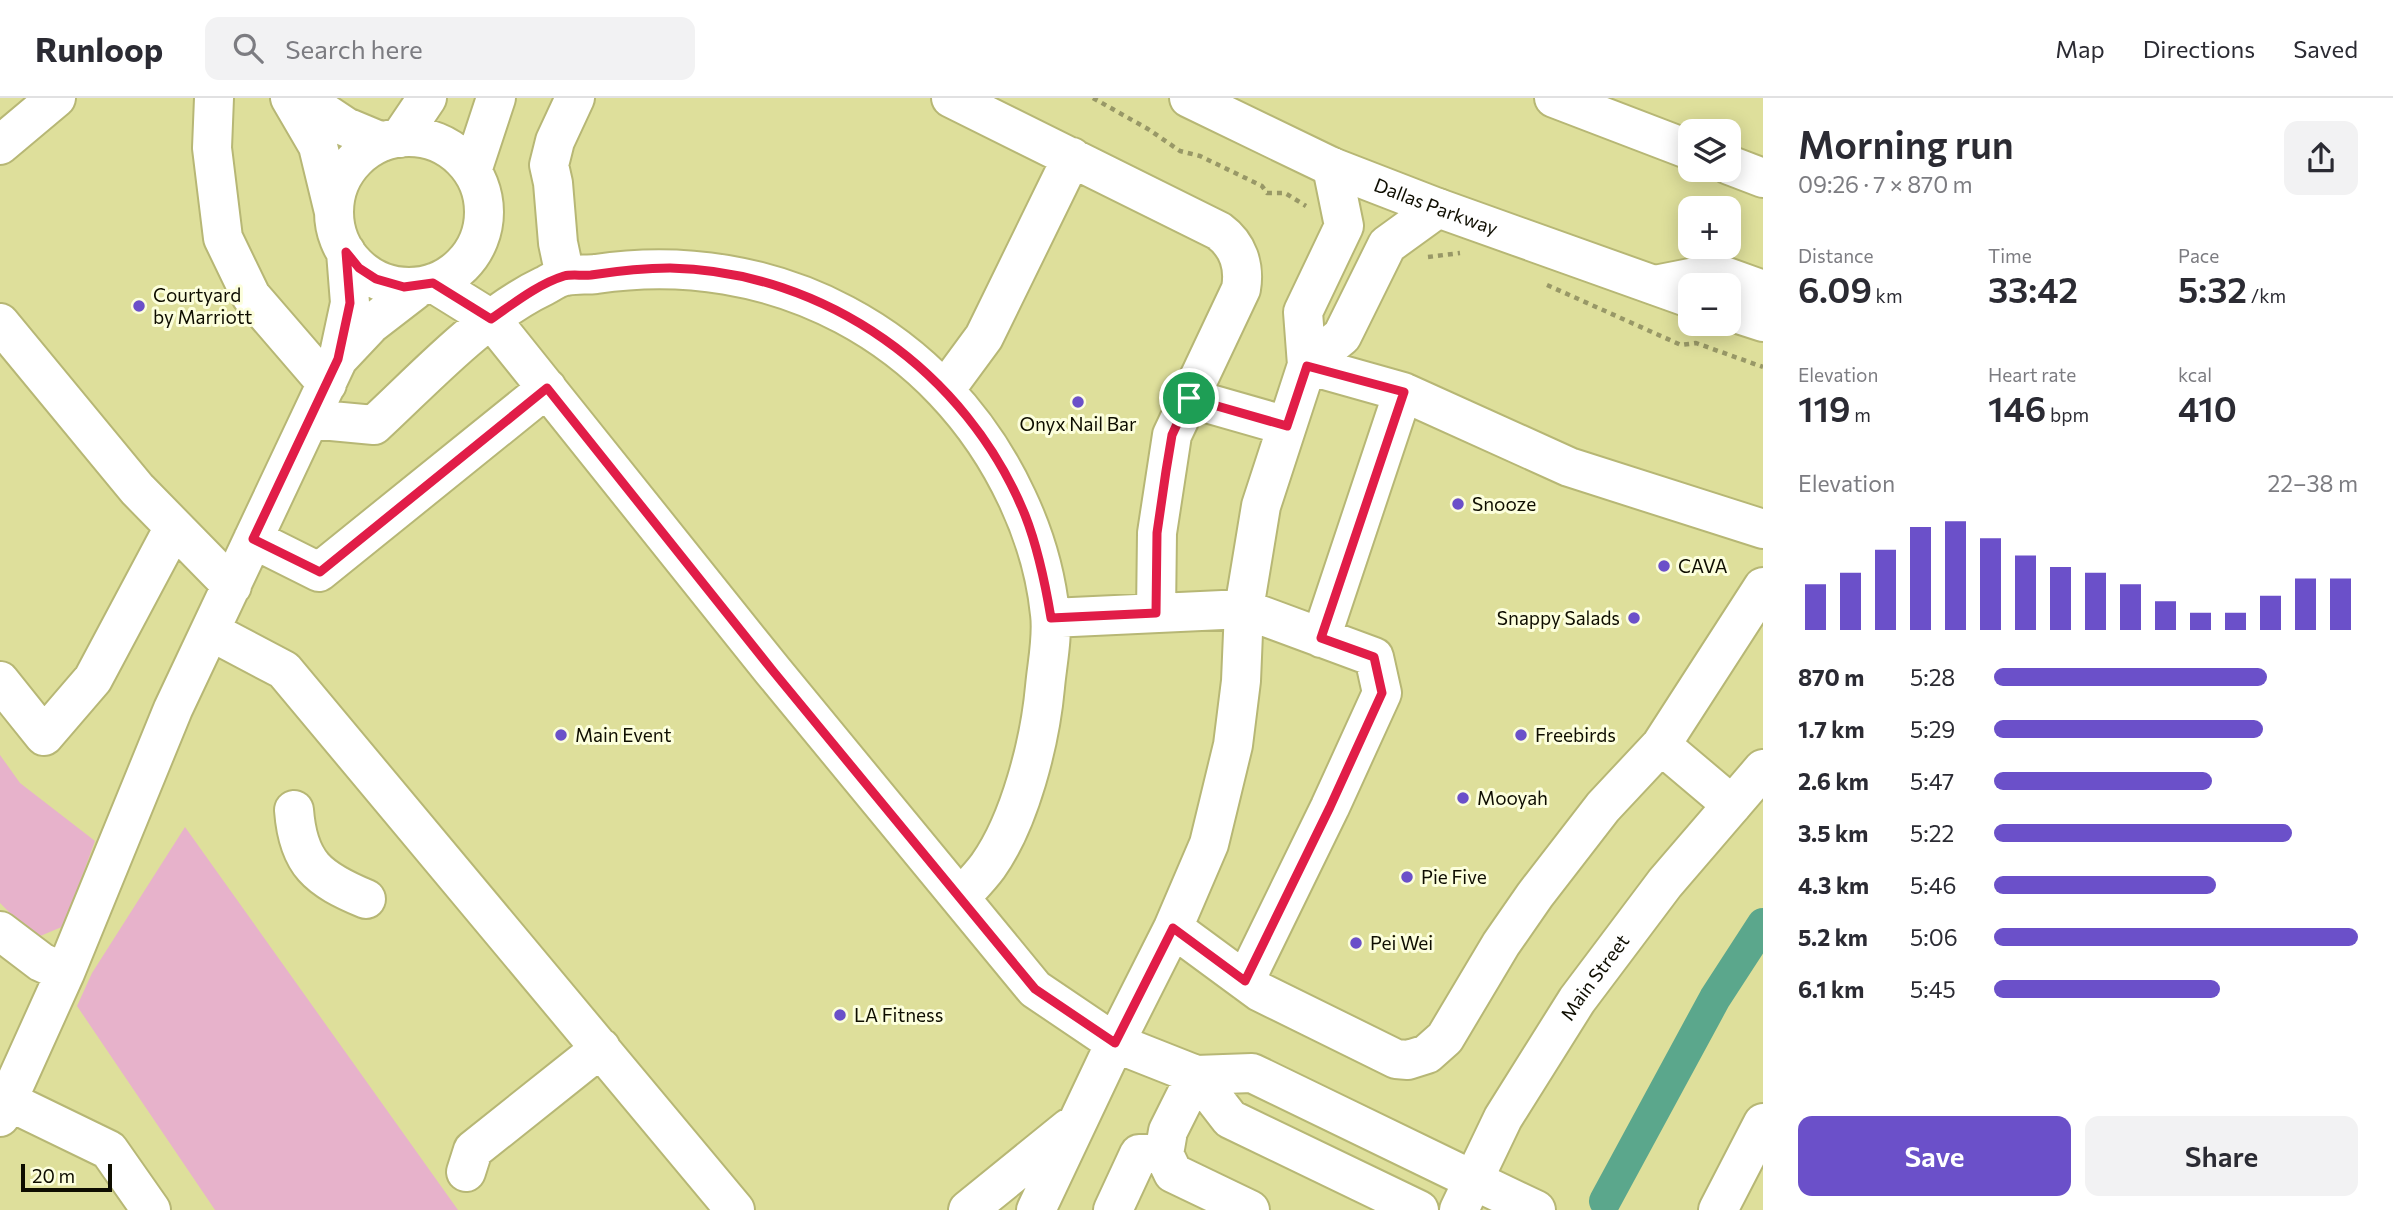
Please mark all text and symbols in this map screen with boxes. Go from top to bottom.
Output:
search box [205,17,695,80]
text: Runloop [35,28,163,69]
icon: search [229,29,267,67]
text: Search here [285,33,423,64]
text: Map [2055,34,2105,63]
text: Directions [2143,34,2255,63]
text: Saved [2293,34,2358,63]
map controls [1678,119,1741,336]
button: layers [1678,119,1741,182]
text: Morning run [1798,120,2014,167]
button: share [2284,121,2358,195]
text: 09:26 · 7 × 870 m [1798,170,1973,198]
street label: Dallas Parkway [1371,172,1501,239]
button: + [1678,196,1741,259]
text: Distance [1798,244,1874,267]
text: Time [1988,244,2032,267]
text: Pace [2178,244,2219,267]
text: 6.09 [1798,267,1872,310]
text: 33:42 [1988,267,2078,310]
text: 5:32 [2178,267,2247,310]
button: − [1678,273,1741,336]
place label: Courtyard by Marriott [153,283,252,328]
text: km [1872,284,1902,307]
text: /km [2247,284,2286,307]
marker: Courtyard by Marriott [131,298,147,314]
text: Elevation [1798,363,1878,386]
text: Heart rate [1988,363,2076,386]
text: kcal [2178,363,2212,386]
pin [1159,368,1219,428]
icon: arrive [1170,379,1208,417]
text: 119 [1798,386,1851,429]
text: 146 [1988,386,2046,429]
text: 410 [2178,386,2237,429]
marker: Onyx Nail Bar [1070,394,1086,410]
text: m [1851,403,1871,426]
text: bpm [2046,403,2089,426]
place label: Onyx Nail Bar [1019,412,1137,435]
text: Elevation [1798,469,1895,497]
text: 22–38 m [2267,469,2358,497]
place label: Snooze [1472,492,1536,515]
marker: Snooze [1450,496,1466,512]
place label: CAVA [1678,554,1728,577]
marker: CAVA [1656,558,1672,574]
place label: Snappy Salads [1497,606,1620,629]
marker: Snappy Salads [1626,610,1642,626]
text: 870 m [1798,663,1864,691]
text: 5:28 [1910,663,1955,691]
text: 1.7 km [1798,715,1865,743]
text: 5:29 [1910,715,1955,743]
place label: Main Event [575,723,672,746]
place label: Freebirds [1535,723,1616,746]
marker: Main Event [553,727,569,743]
marker: Freebirds [1513,727,1529,743]
text: 2.6 km [1798,767,1869,795]
text: 5:47 [1910,767,1954,795]
place label: Mooyah [1477,786,1548,809]
marker: Mooyah [1455,790,1471,806]
text: 3.5 km [1798,819,1868,847]
text: 5:22 [1910,819,1954,847]
place label: Pie Five [1421,865,1487,888]
marker: Pie Five [1399,869,1415,885]
text: 4.3 km [1798,871,1869,899]
text: 5:46 [1910,871,1956,899]
text: 5.2 km [1798,923,1868,951]
text: 5:06 [1910,923,1958,951]
street label: Main Street [1555,929,1634,1024]
place label: Pei Wei [1370,931,1433,954]
marker: Pei Wei [1348,935,1364,951]
text: 6.1 km [1798,975,1864,1003]
text: 5:45 [1910,975,1956,1003]
place label: LA Fitness [854,1003,943,1026]
marker: LA Fitness [832,1007,848,1023]
button: Save [1798,1116,2071,1196]
button: Share [2085,1116,2358,1196]
scale bar [21,1161,112,1193]
text: 20 m [32,1164,75,1187]

